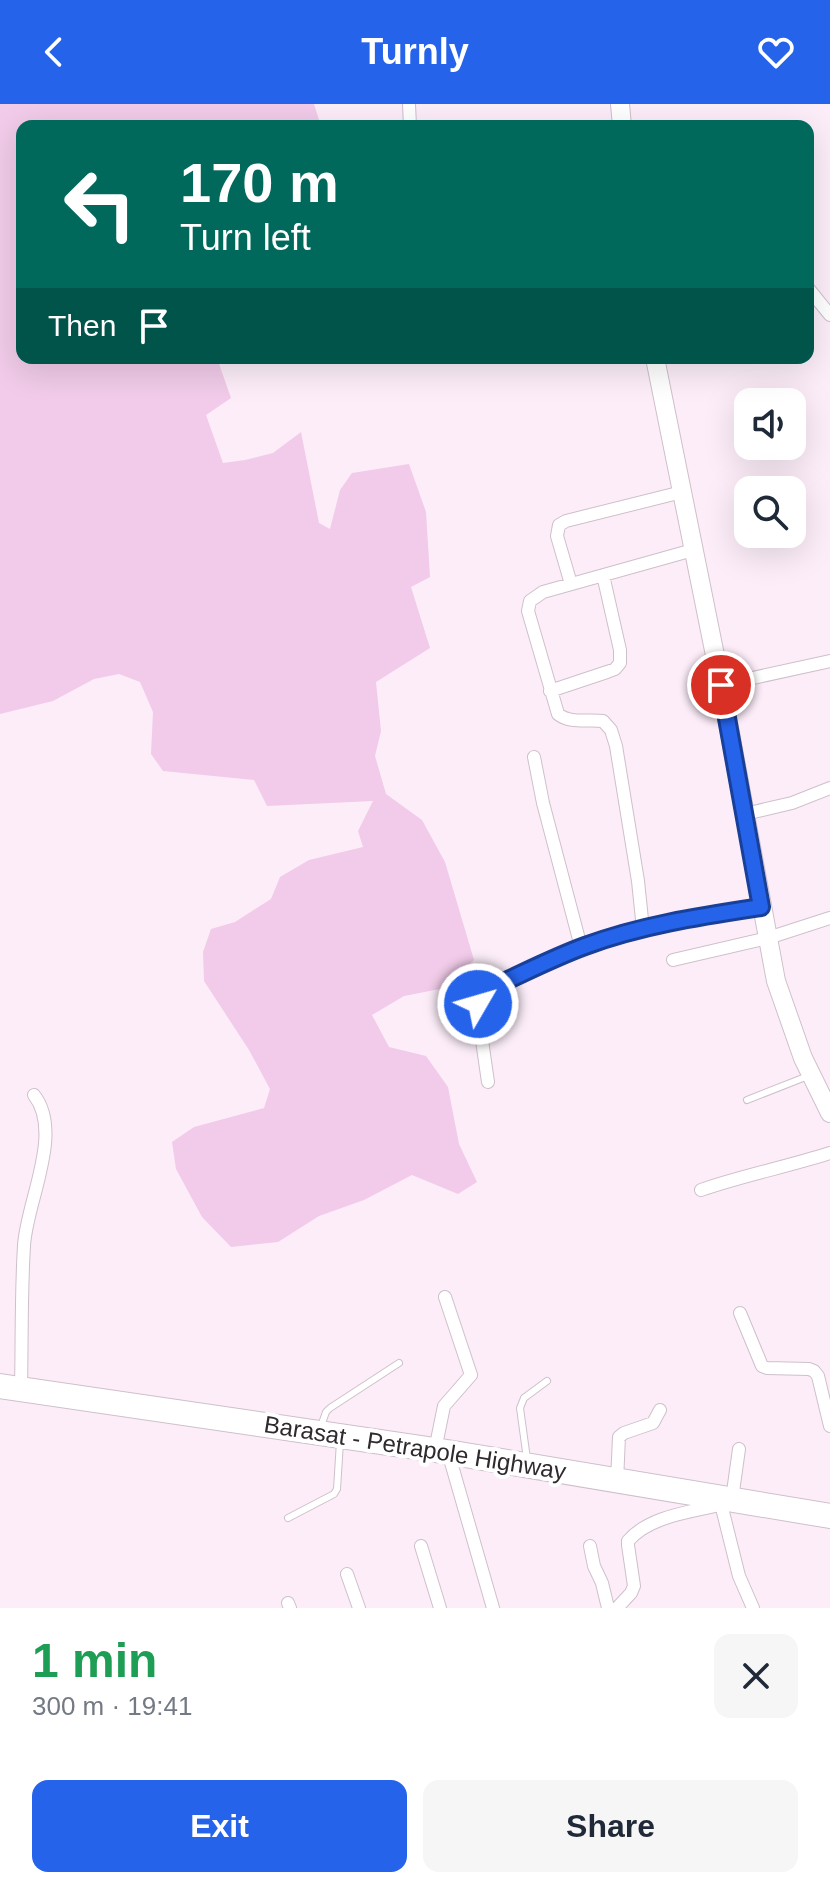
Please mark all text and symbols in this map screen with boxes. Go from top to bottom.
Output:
icon: back [32,30,76,74]
icon: heart [754,30,798,74]
text: Turnly [361,31,469,72]
text: 170 m [180,151,339,214]
icon: left [48,152,152,256]
text: Turn left [180,217,311,258]
icon: arrive [132,304,176,348]
text: Then [48,309,116,342]
map controls [734,388,806,548]
button: sound [734,388,806,460]
button: search [734,476,806,548]
pin [687,651,755,719]
icon: arrive [699,663,743,707]
position arrow [436,962,520,1046]
street label: Barasat - Petrapole Highway [262,1410,568,1485]
text: 1 min [32,1634,157,1687]
button: close [714,1634,798,1718]
text: 300 m · 19:41 [32,1691,192,1721]
button: Exit [32,1780,407,1872]
button: Share [423,1780,798,1872]

